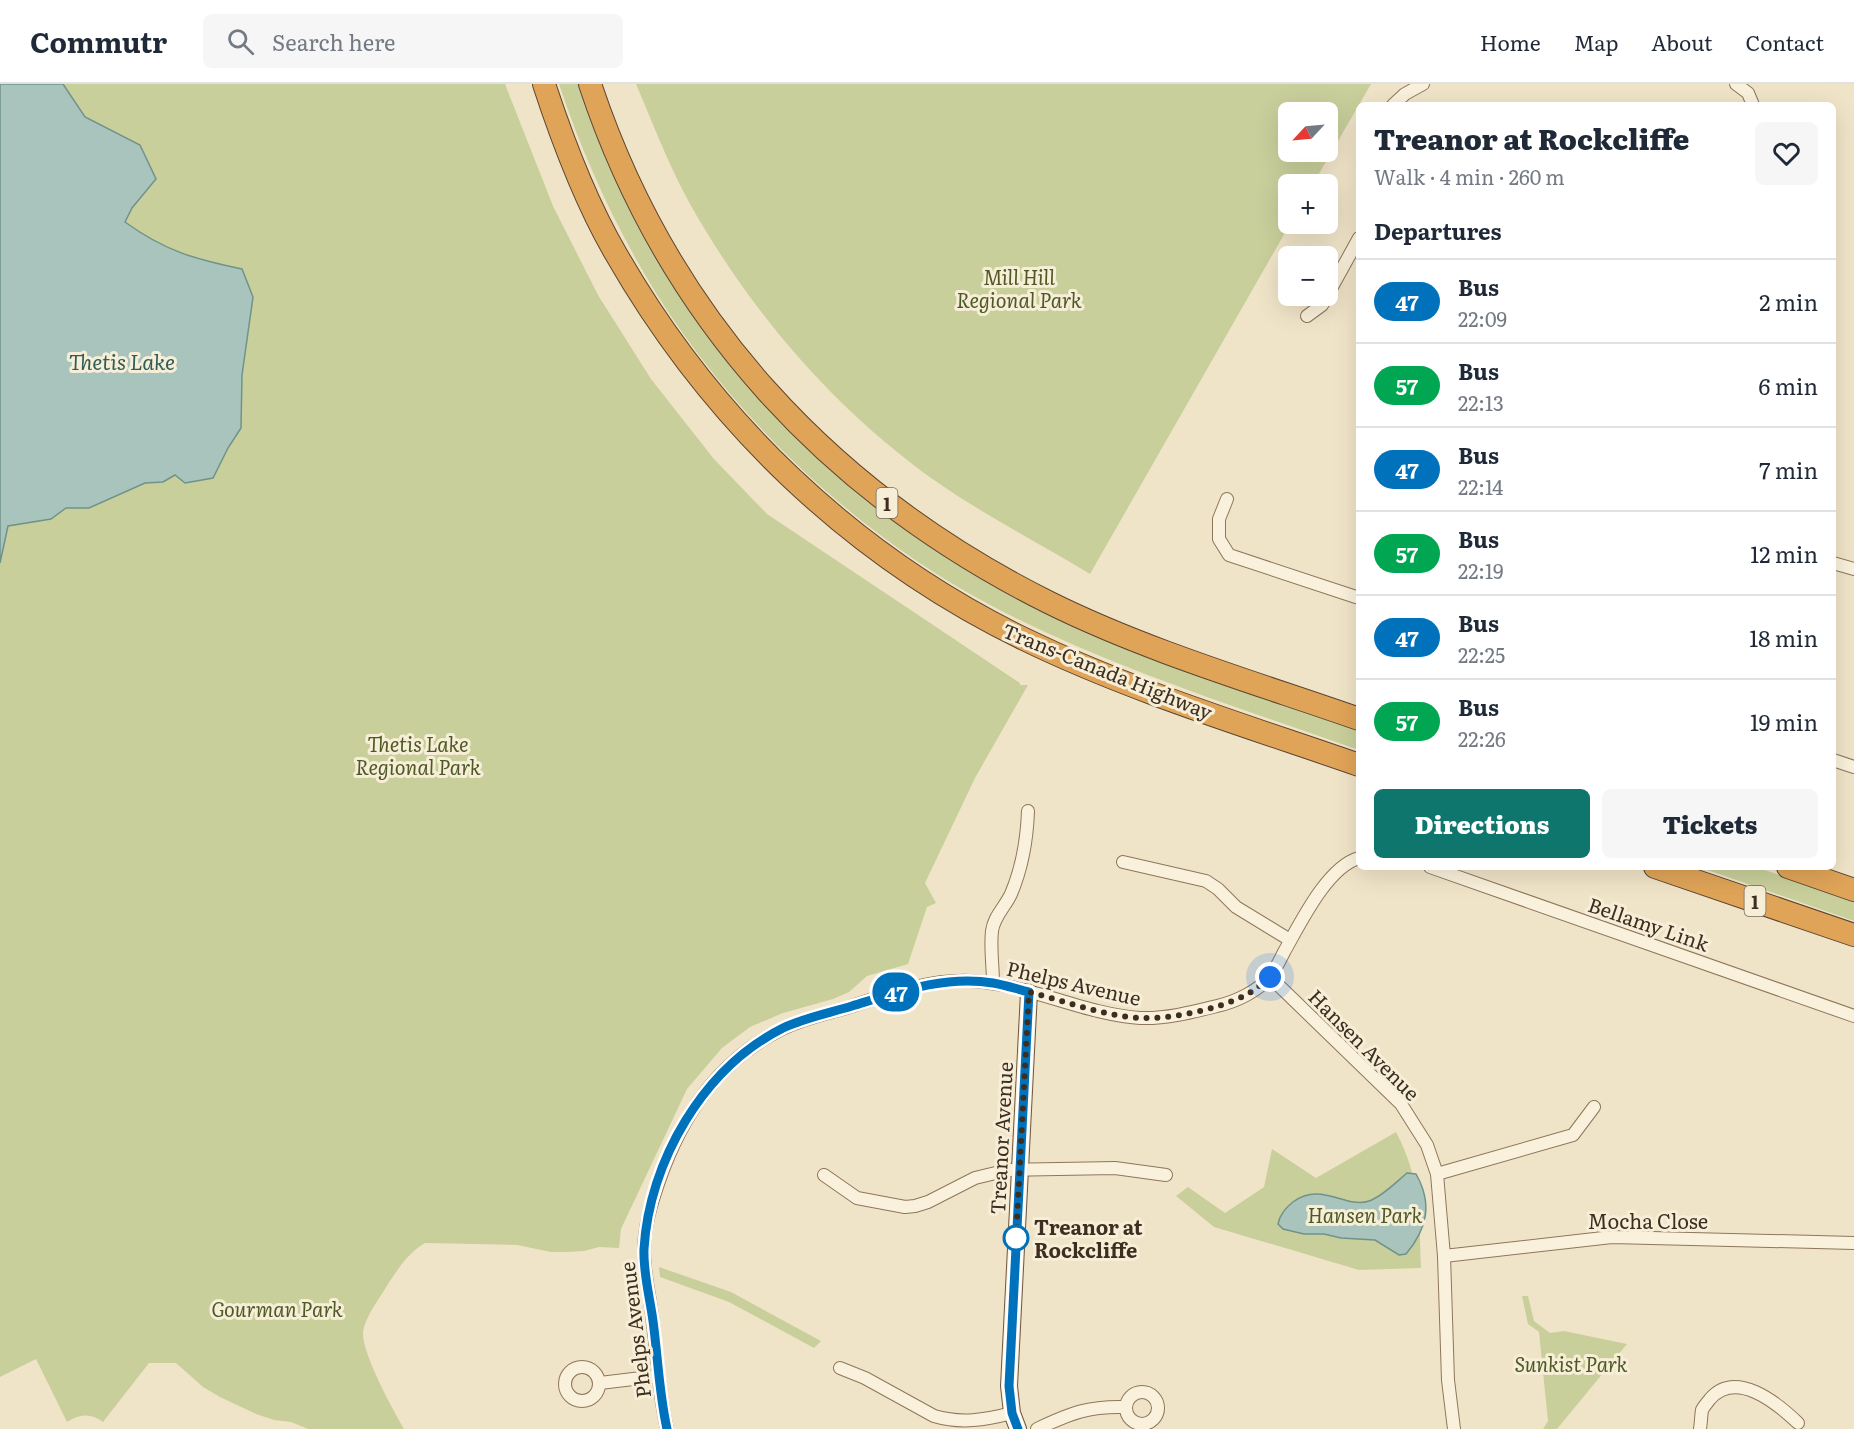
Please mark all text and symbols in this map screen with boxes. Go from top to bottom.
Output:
search box [203,14,623,68]
text: Commutr [30,20,167,62]
icon: search [224,25,257,58]
text: Search here [272,25,396,58]
text: Home [1480,26,1541,57]
text: Map [1574,26,1618,57]
text: About [1651,26,1713,57]
text: Contact [1746,26,1824,57]
north arrow [1278,102,1338,162]
map controls [1278,102,1338,306]
text: Treanor at Rockcliffe [1374,117,1689,159]
button: heart [1755,122,1818,185]
text: Walk · 4 min · 260 m [1374,161,1565,191]
button: + [1278,174,1338,234]
text: Departures [1374,214,1501,247]
button: − [1278,246,1338,306]
park label: Mill Hill Regional Park [956,261,1082,314]
text: Bus [1458,270,1499,303]
text: 2 min [1759,285,1818,318]
text: 47 [1395,286,1419,317]
text: 22:09 [1458,303,1507,333]
water label: Thetis Lake [69,345,175,376]
text: Bus [1458,354,1499,387]
text: 6 min [1759,369,1818,402]
text: 57 [1396,370,1418,401]
text: 22:13 [1458,387,1504,417]
text: Bus [1458,438,1499,471]
text: 7 min [1759,453,1818,486]
text: 47 [1395,454,1419,485]
text: 22:14 [1458,471,1503,501]
road number: 1 [876,488,898,518]
text: Bus [1458,522,1499,555]
text: 12 min [1750,537,1818,570]
text: 57 [1396,538,1418,569]
text: 22:19 [1458,555,1504,585]
text: Bus [1458,606,1499,639]
street label: Trans-Canada Highway [999,614,1218,726]
text: 18 min [1749,621,1818,654]
text: 47 [1395,622,1419,653]
text: 22:25 [1458,639,1505,669]
text: Bus [1458,690,1499,723]
text: 19 min [1750,705,1818,738]
text: 57 [1396,706,1418,737]
text: 22:26 [1458,723,1506,753]
park label: Thetis Lake Regional Park [355,728,481,781]
button: Directions [1374,789,1590,858]
button: Tickets [1602,789,1818,858]
road number: 1 [1744,886,1766,916]
street label: Bellamy Link [1585,888,1714,958]
street label: Phelps Avenue [1004,952,1144,1012]
your location [1255,962,1285,992]
line badge: 47 [869,972,923,1012]
text: 47 [884,977,908,1008]
street label: Hansen Avenue [1302,981,1428,1107]
street label: Treanor Avenue [981,1061,1019,1215]
park label: Hansen Park [1308,1199,1422,1229]
street label: Mocha Close [1588,1205,1708,1235]
place label: Treanor at Rockcliffe [1034,1211,1143,1264]
marker: Treanor at Rockcliffe [1003,1225,1029,1251]
street label: Phelps Avenue [611,1260,657,1400]
park label: Gourman Park [211,1293,343,1323]
park label: Sunkist Park [1514,1348,1628,1378]

